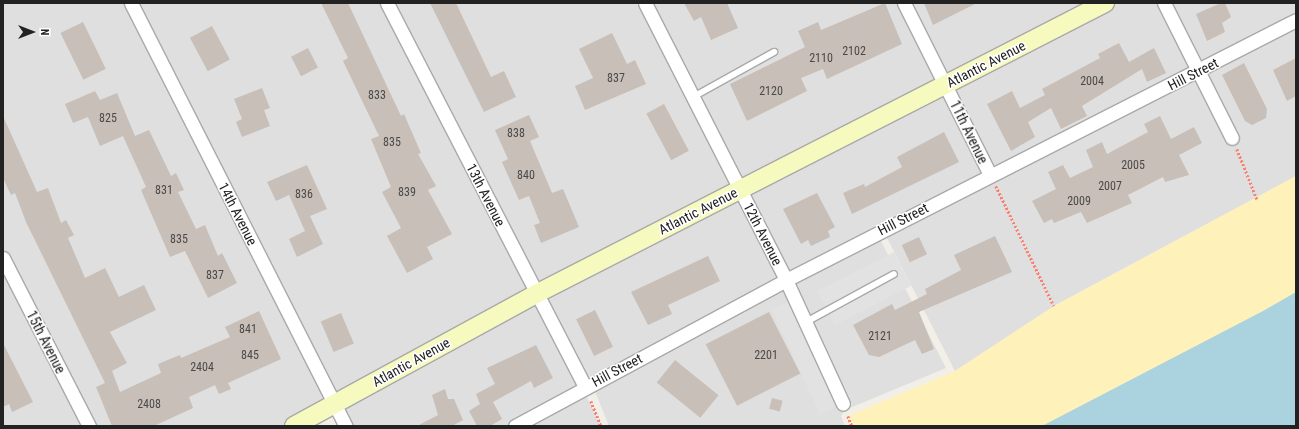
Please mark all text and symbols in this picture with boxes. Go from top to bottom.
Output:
north arrow [12,12,52,52]
text: N [38,29,51,35]
street label: Atlantic Avenue [944,37,1028,91]
house number: 2102 [842,45,866,59]
house number: 2110 [809,52,833,66]
street label: Hill Street [1165,54,1221,94]
house number: 837 [607,72,625,86]
house number: 2004 [1080,75,1104,89]
house number: 2120 [759,85,783,99]
house number: 833 [368,89,386,103]
street label: 11th Avenue [946,98,992,166]
house number: 825 [99,112,117,126]
house number: 838 [507,127,525,141]
house number: 835 [383,136,401,150]
house number: 2005 [1121,159,1145,173]
street label: 13th Avenue [463,161,509,229]
house number: 840 [517,169,535,183]
street label: 14th Avenue [215,180,261,248]
house number: 2007 [1098,180,1122,194]
house number: 831 [155,184,173,198]
street label: Atlantic Avenue [656,184,740,238]
house number: 839 [398,186,416,200]
house number: 836 [295,188,313,202]
house number: 2009 [1067,195,1091,209]
street label: Hill Street [875,199,931,239]
street label: 12th Avenue [740,200,786,268]
house number: 835 [170,233,188,247]
house number: 837 [206,269,224,283]
street label: 15th Avenue [23,308,69,376]
house number: 841 [239,323,257,337]
house number: 2121 [868,330,892,344]
street label: Atlantic Avenue [369,334,453,390]
house number: 845 [241,349,259,363]
house number: 2201 [754,349,778,363]
street label: Hill Street [589,350,645,390]
house number: 2404 [190,361,214,375]
house number: 2408 [137,398,161,412]

